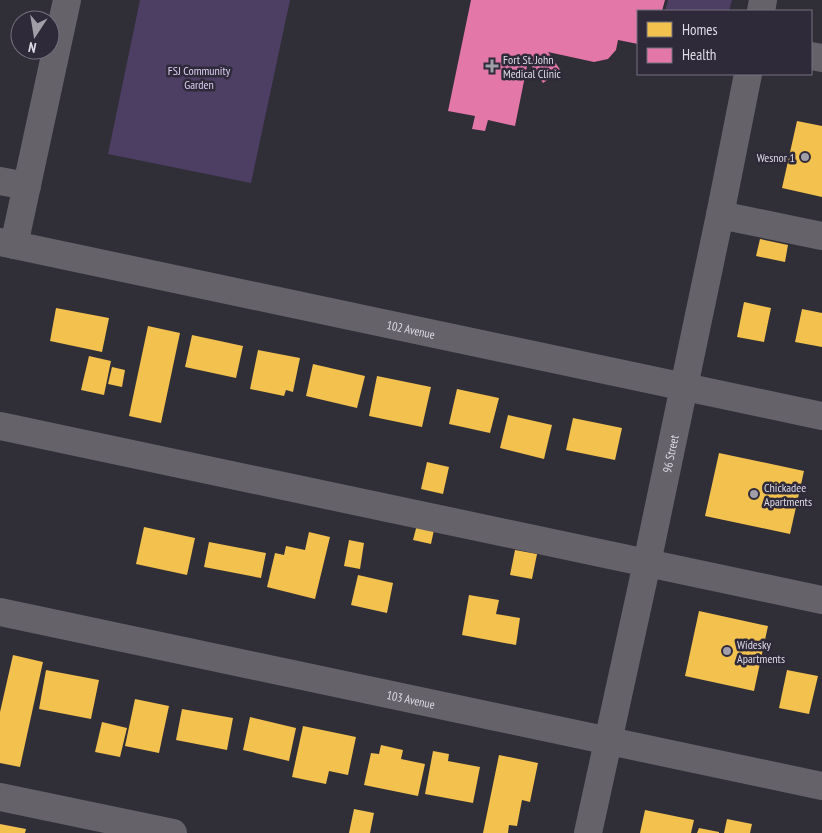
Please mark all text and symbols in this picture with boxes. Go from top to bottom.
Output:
north arrow [10,10,60,60]
legend [637,10,812,75]
text: Homes [682,20,718,39]
text: N [27,38,38,57]
text: Health [682,45,716,64]
place label: Fort St. John Medical Clinic [503,52,562,81]
marker: Fort St. John Medical Clinic [485,59,499,73]
park label: FSJ Community Garden [168,63,231,92]
place label: Wesnor 1 [757,150,795,165]
marker: Wesnor 1 [799,151,811,163]
street label: 102 Avenue [385,317,436,341]
street label: 96 Street [659,433,681,474]
place label: Chickadee Apartments [764,480,812,509]
marker: Chickadee Apartments [748,488,760,500]
place label: Widesky Apartments [737,637,785,666]
marker: Widesky Apartments [721,645,733,657]
street label: 103 Avenue [385,687,436,711]

